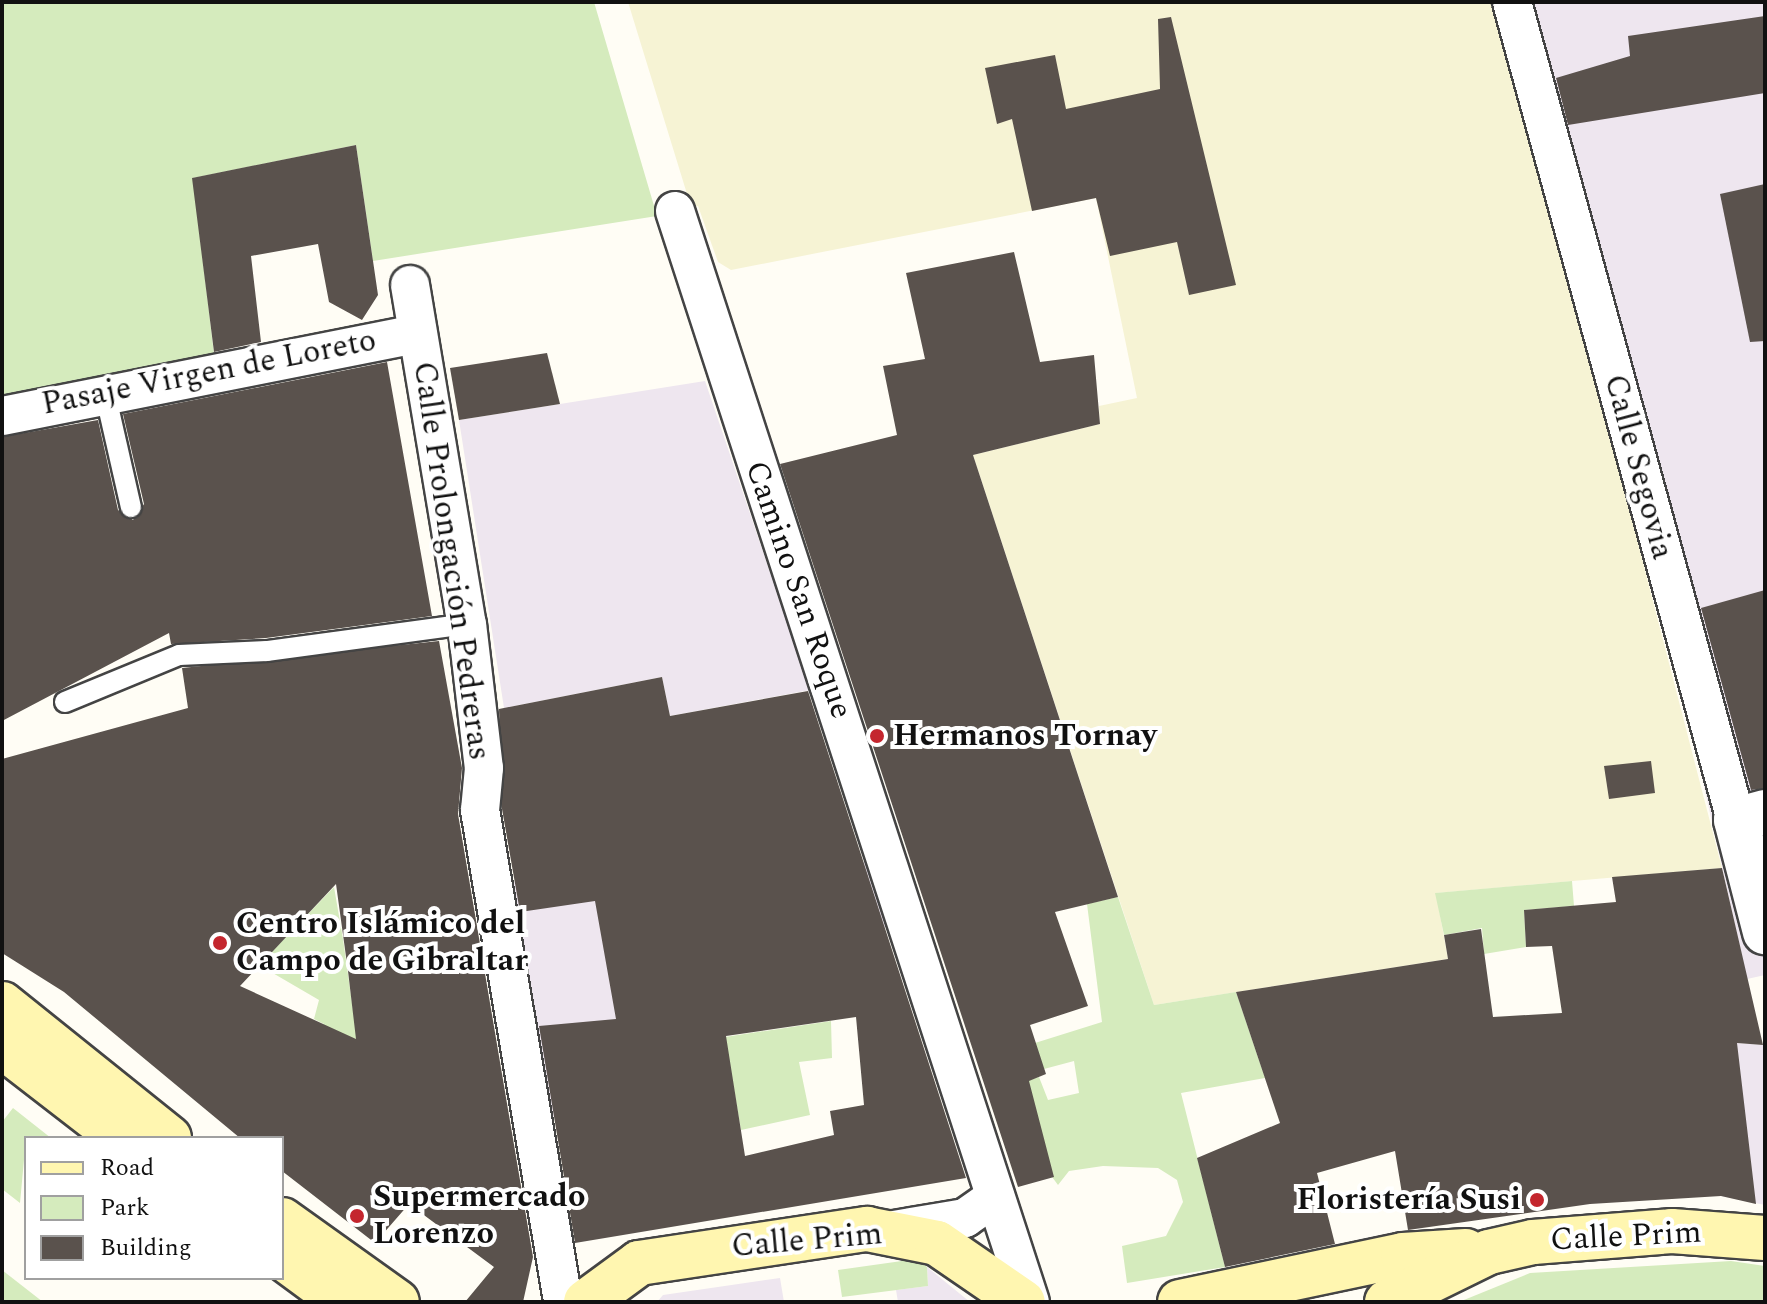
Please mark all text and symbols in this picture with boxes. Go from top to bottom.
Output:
street label: Pasaje Virgen de Loreto [39,322,379,424]
street label: Calle Prolongación Pedreras [404,359,498,763]
street label: Calle Segovia [1595,370,1681,564]
street label: Camino San Roque [736,456,860,724]
place label: Hermanos Tornay [893,717,1157,755]
marker: Hermanos Tornay [868,727,886,745]
place label: Centro Islámico del Campo de Gibraltar [236,906,528,981]
marker: Centro Islámico del Campo de Gibraltar [211,934,229,952]
legend [24,1136,284,1280]
text: Road [100,1150,154,1186]
place label: Supermercado Lorenzo [373,1179,585,1254]
place label: Floristería Susi [1296,1181,1521,1219]
text: Park [100,1190,150,1226]
marker: Floristería Susi [1528,1191,1546,1209]
marker: Supermercado Lorenzo [348,1207,366,1225]
street label: Calle Prim [1549,1214,1703,1260]
street label: Calle Prim [730,1215,884,1267]
text: Building [100,1230,192,1266]

